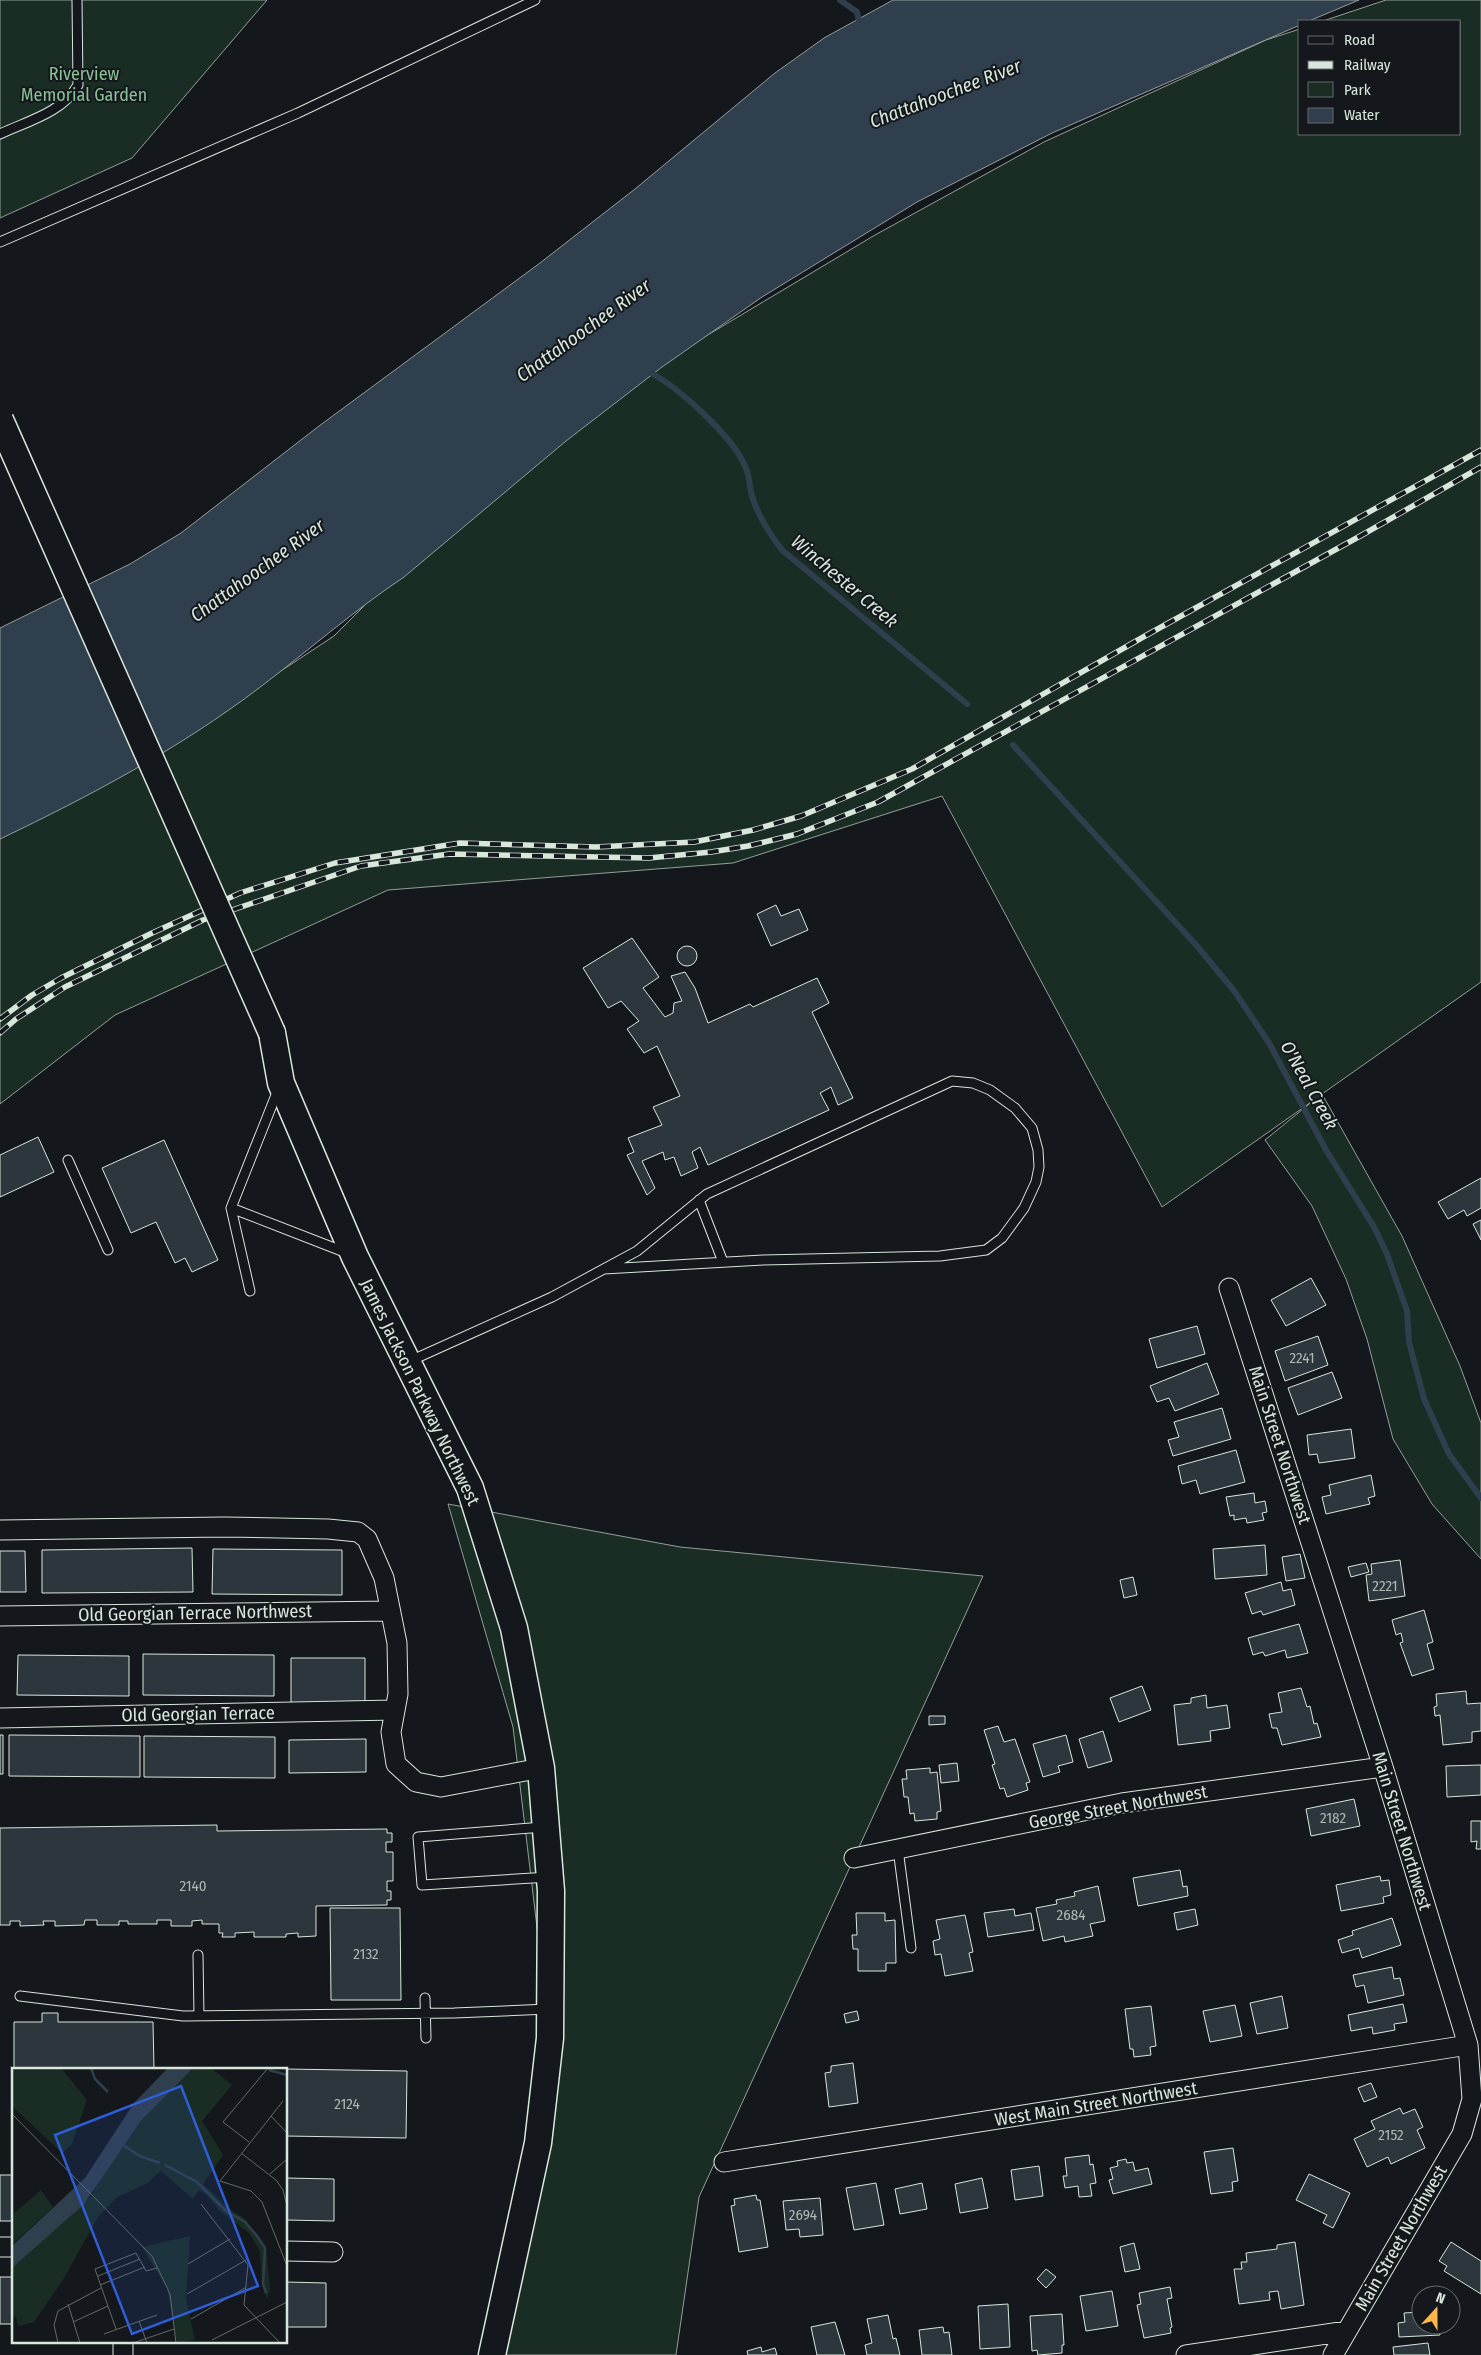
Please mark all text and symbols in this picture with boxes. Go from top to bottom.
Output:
legend [1298,20,1461,135]
text: Road [1344,31,1375,49]
water label: Chattahoochee River [866,54,1025,133]
text: Railway [1344,56,1391,74]
park label: Riverview Memorial Garden [21,63,147,106]
text: Park [1344,81,1371,99]
text: Water [1344,106,1380,124]
water label: Chattahoochee River [512,273,656,387]
water label: Chattahoochee River [186,513,330,627]
water label: Winchester Creek [787,530,903,633]
water label: O'Neal Creek [1276,1037,1343,1134]
street label: James Jackson Parkway Northwest [355,1275,485,1509]
house number: 2241 [1289,1349,1315,1367]
street label: Main Street Northwest [1244,1363,1316,1527]
house number: 2221 [1372,1577,1398,1595]
street label: Old Georgian Terrace Northwest [78,1600,312,1626]
street label: Old Georgian Terrace [121,1702,275,1726]
street label: Main Street Northwest [1367,1749,1437,1913]
street label: George Street Northwest [1027,1780,1209,1834]
house number: 2182 [1320,1809,1346,1827]
house number: 2140 [179,1877,207,1895]
house number: 2684 [1057,1906,1085,1924]
house number: 2132 [353,1945,379,1963]
inset map [12,2068,288,2342]
street label: West Main Street Northwest [993,2077,1199,2131]
house number: 2124 [334,2095,360,2113]
house number: 2152 [1378,2126,1404,2144]
street label: Main Street Northwest [1350,2161,1452,2315]
house number: 2694 [789,2206,817,2224]
north arrow [1411,2285,1461,2335]

